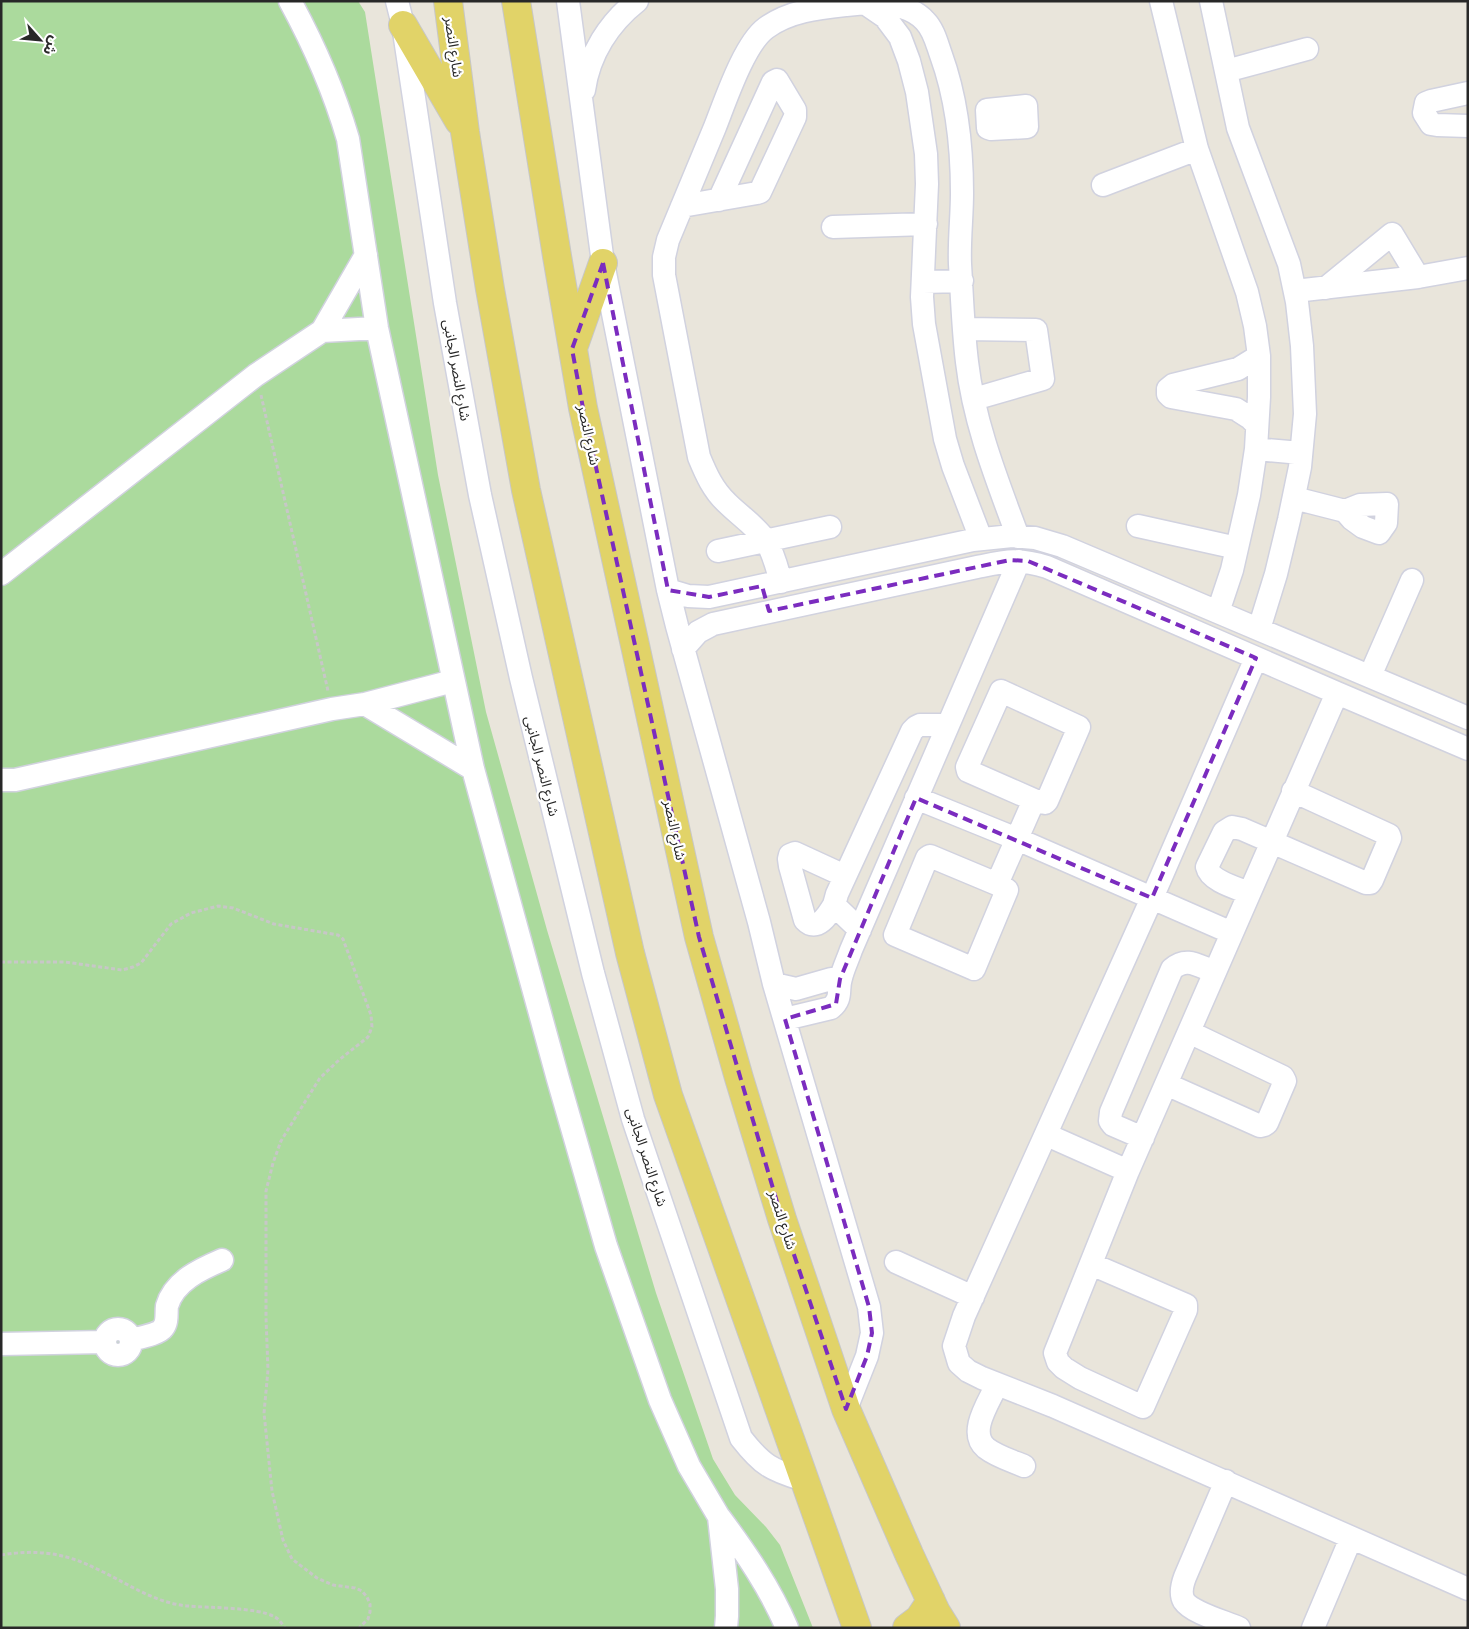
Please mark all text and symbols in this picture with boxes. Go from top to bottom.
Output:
north arrow [15,15,65,65]
street label: شارع النصر [439,15,467,79]
text: ش [40,34,64,59]
street label: شارع النصر الجانبى [437,318,475,423]
street label: شارع النصر [572,402,604,467]
street label: شارع النصر الجانبى [519,714,563,819]
street label: شارع النصر [658,797,690,862]
street label: شارع النصر الجانبى [621,1105,671,1209]
street label: شارع النصر [763,1187,801,1252]

